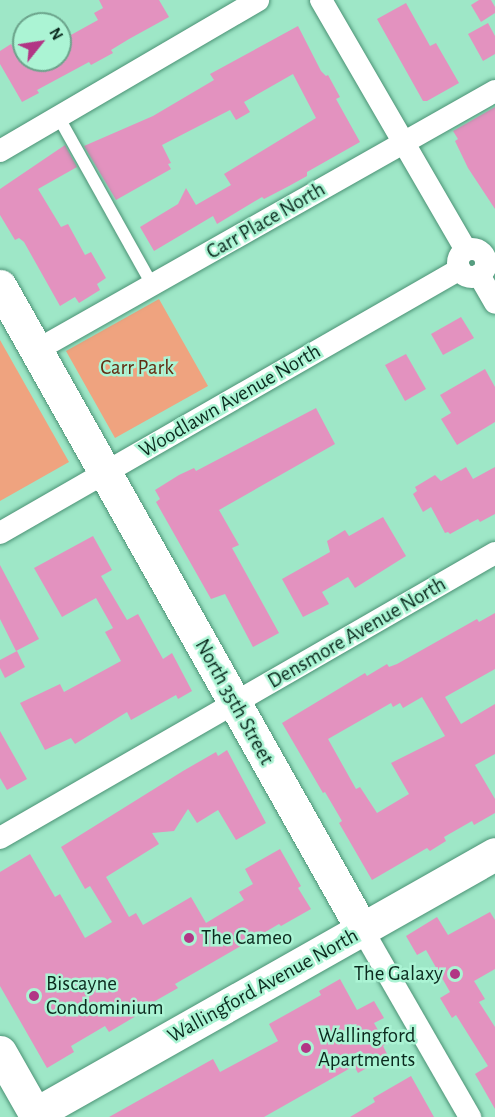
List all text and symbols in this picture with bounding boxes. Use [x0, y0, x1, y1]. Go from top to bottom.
north arrow [12, 12, 72, 72]
text: N [46, 25, 66, 43]
street label: Carr Place North [202, 177, 330, 265]
street label: Woodlawn Avenue North [135, 339, 325, 463]
park label: Carr Park [100, 355, 174, 381]
street label: Densmore Avenue North [263, 572, 451, 694]
street label: North 35th Street [189, 635, 279, 769]
street label: Wallingford Avenue North [163, 923, 363, 1049]
place label: The Cameo [201, 925, 292, 951]
marker: The Cameo [182, 931, 196, 945]
place label: The Galaxy [354, 961, 443, 987]
marker: The Galaxy [448, 967, 462, 981]
place label: Biscayne Condominium [46, 971, 164, 1021]
marker: Biscayne Condominium [27, 989, 41, 1003]
place label: Wallingford Apartments [318, 1023, 416, 1073]
marker: Wallingford Apartments [299, 1041, 313, 1055]

